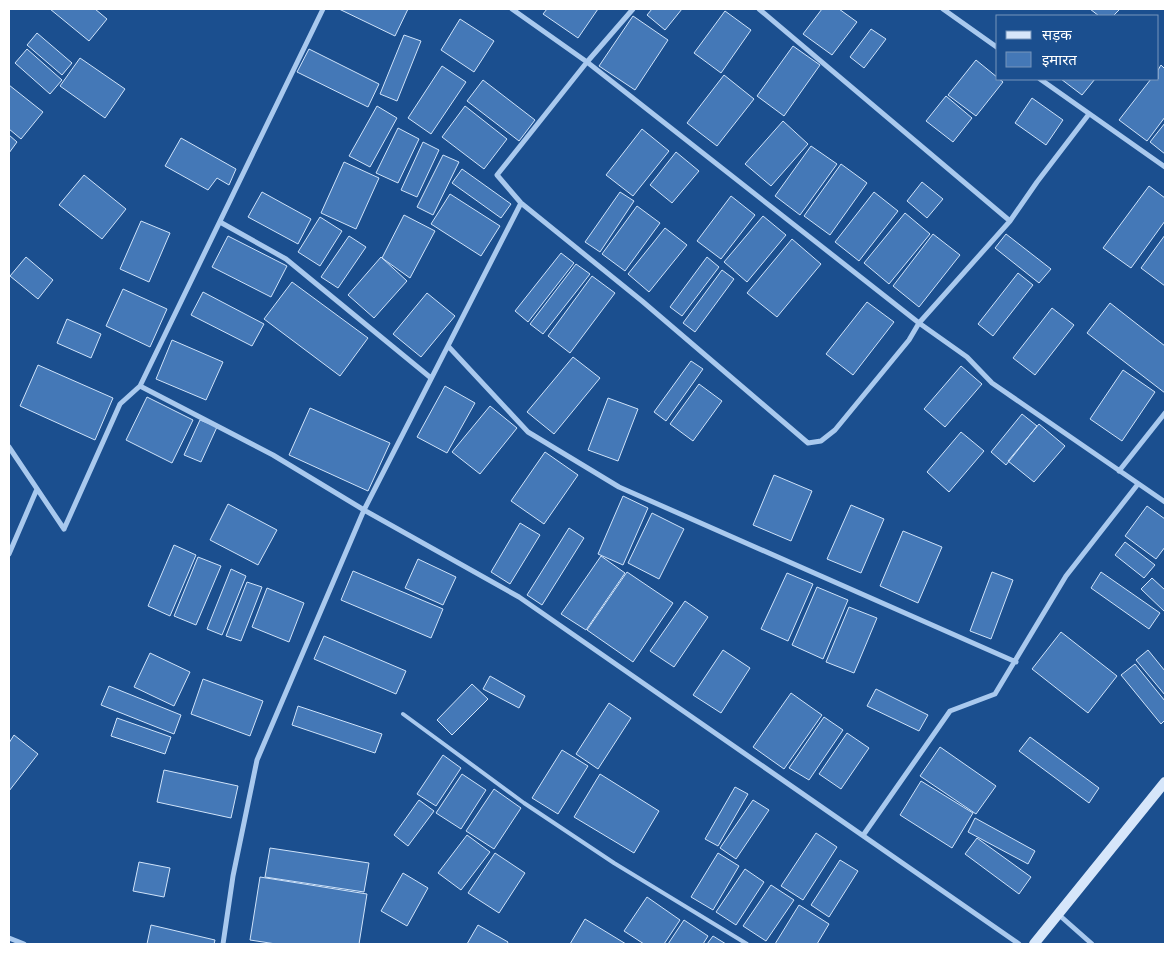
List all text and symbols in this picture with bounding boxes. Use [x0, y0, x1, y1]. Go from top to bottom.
legend [996, 15, 1159, 80]
text: सड़क [1042, 24, 1072, 44]
text: इमारत [1042, 49, 1077, 69]

